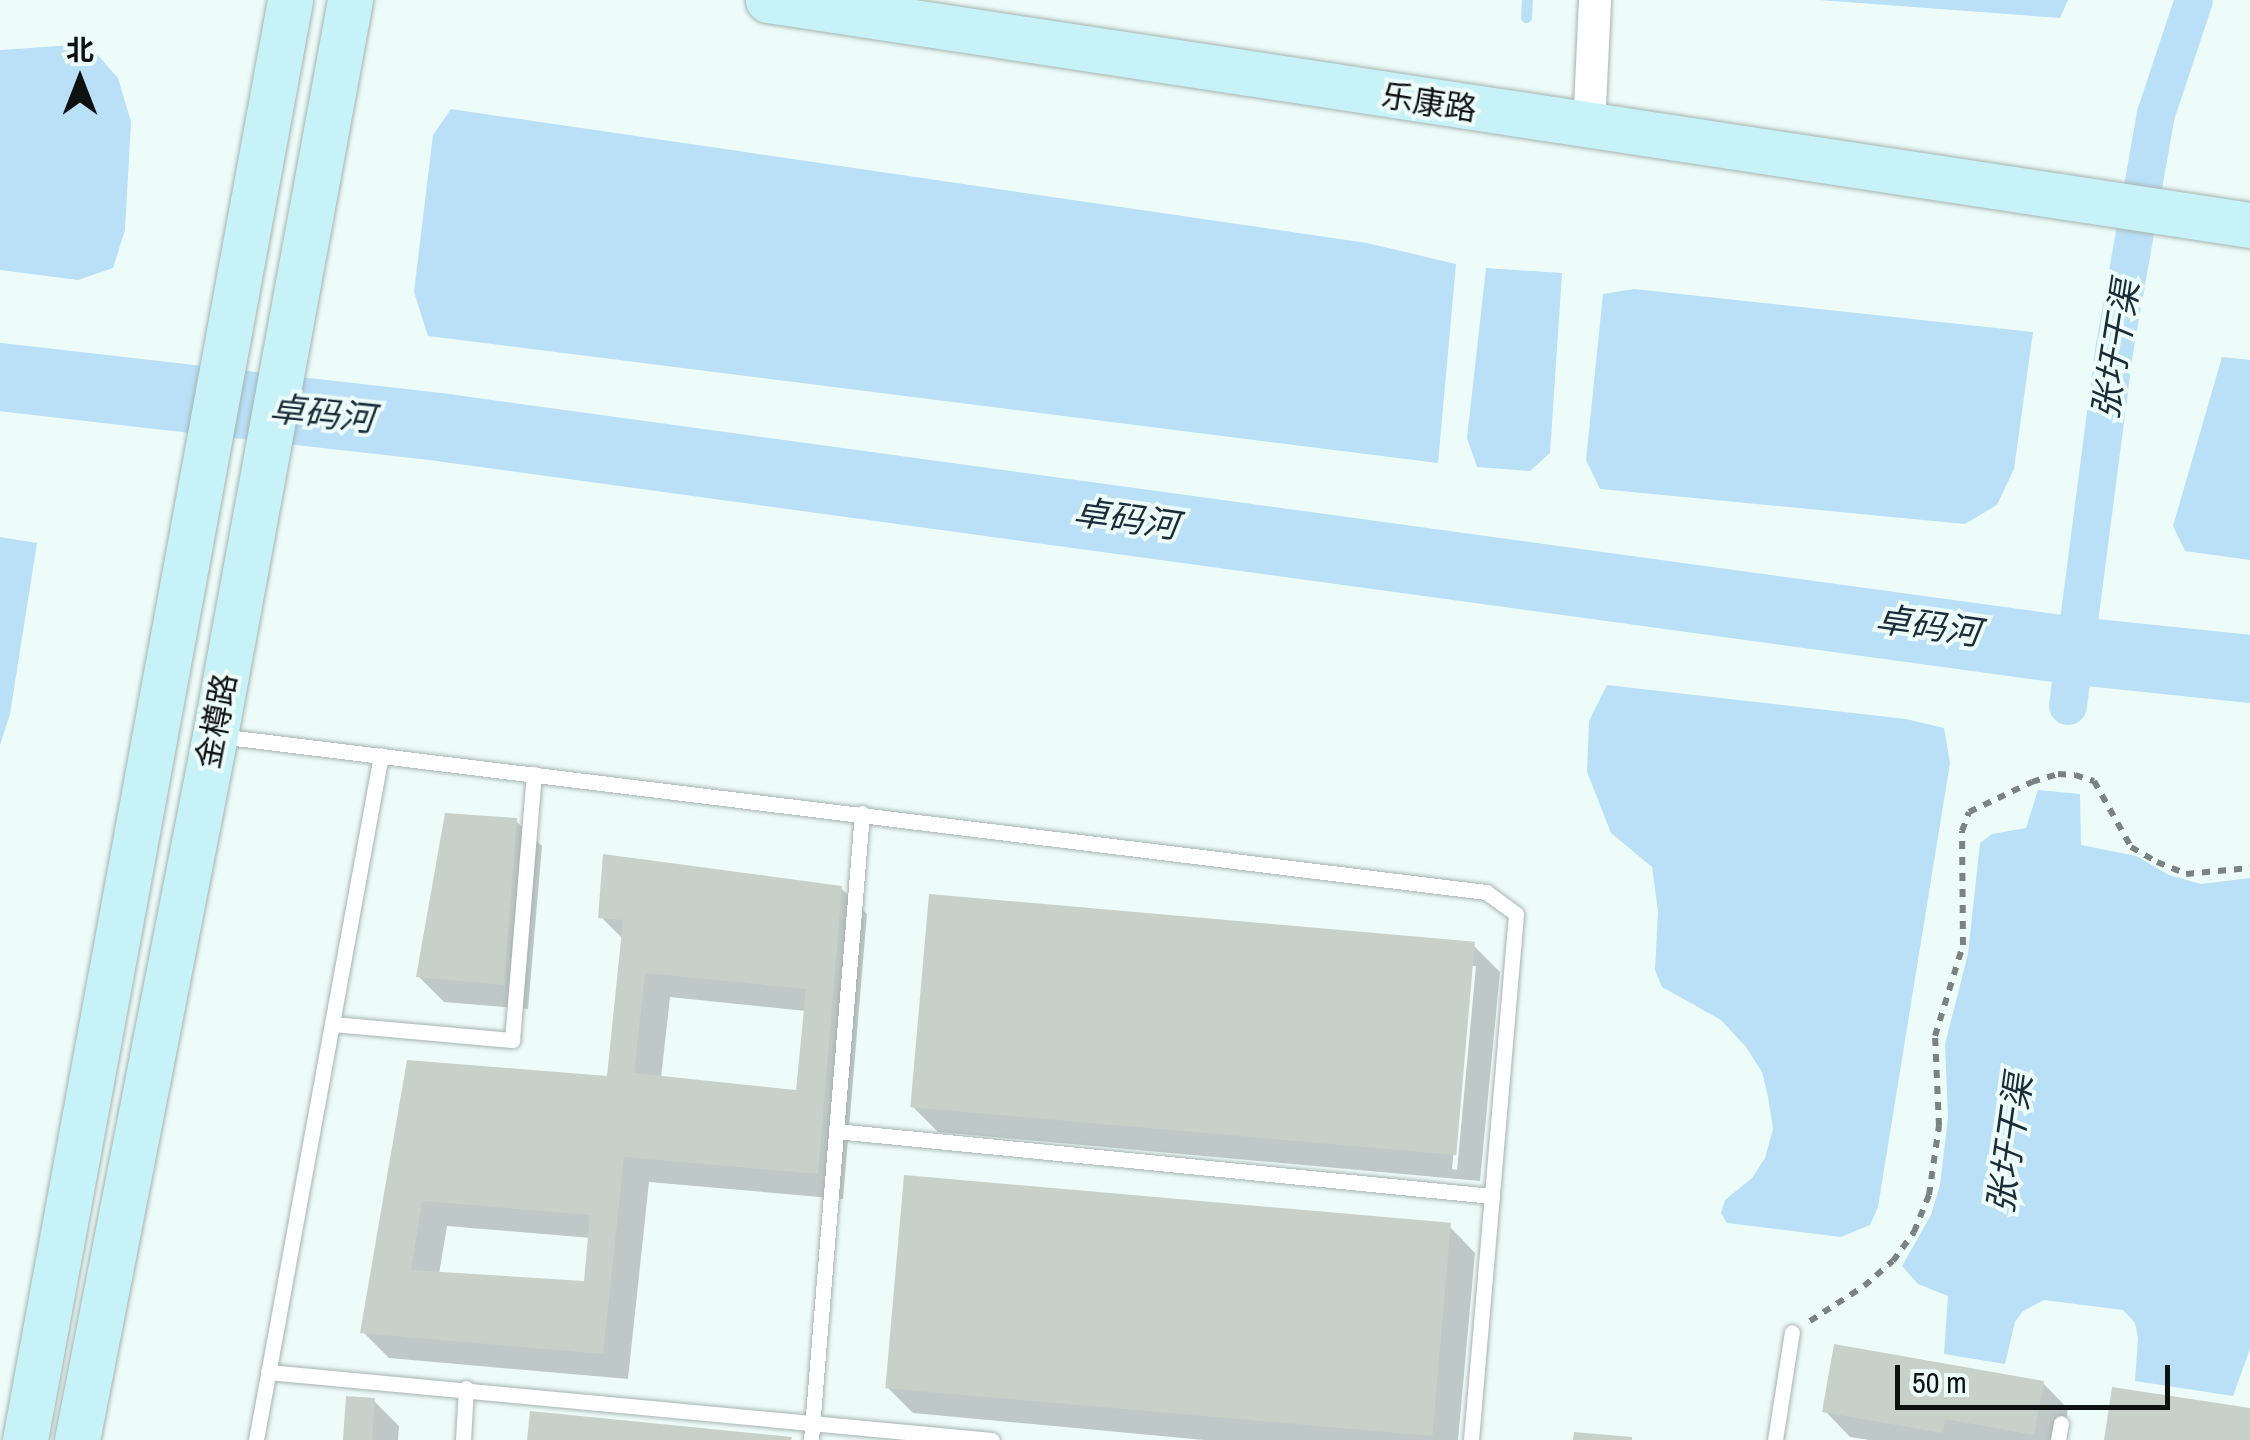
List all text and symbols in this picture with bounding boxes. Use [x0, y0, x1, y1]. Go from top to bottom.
north arrow [30, 30, 130, 130]
text: 北 [66, 31, 94, 69]
street label: 乐康路 [1379, 77, 1479, 129]
water label: 张圩干渠 [2084, 278, 2148, 422]
water label: 卓码河 [268, 388, 376, 440]
water label: 卓码河 [1071, 491, 1181, 547]
water label: 卓码河 [1873, 598, 1983, 654]
street label: 金樽路 [189, 670, 245, 772]
water label: 张圩干渠 [1979, 1072, 2041, 1216]
scale bar [1900, 1345, 2175, 1407]
text: 50 m [1912, 1362, 1967, 1402]

